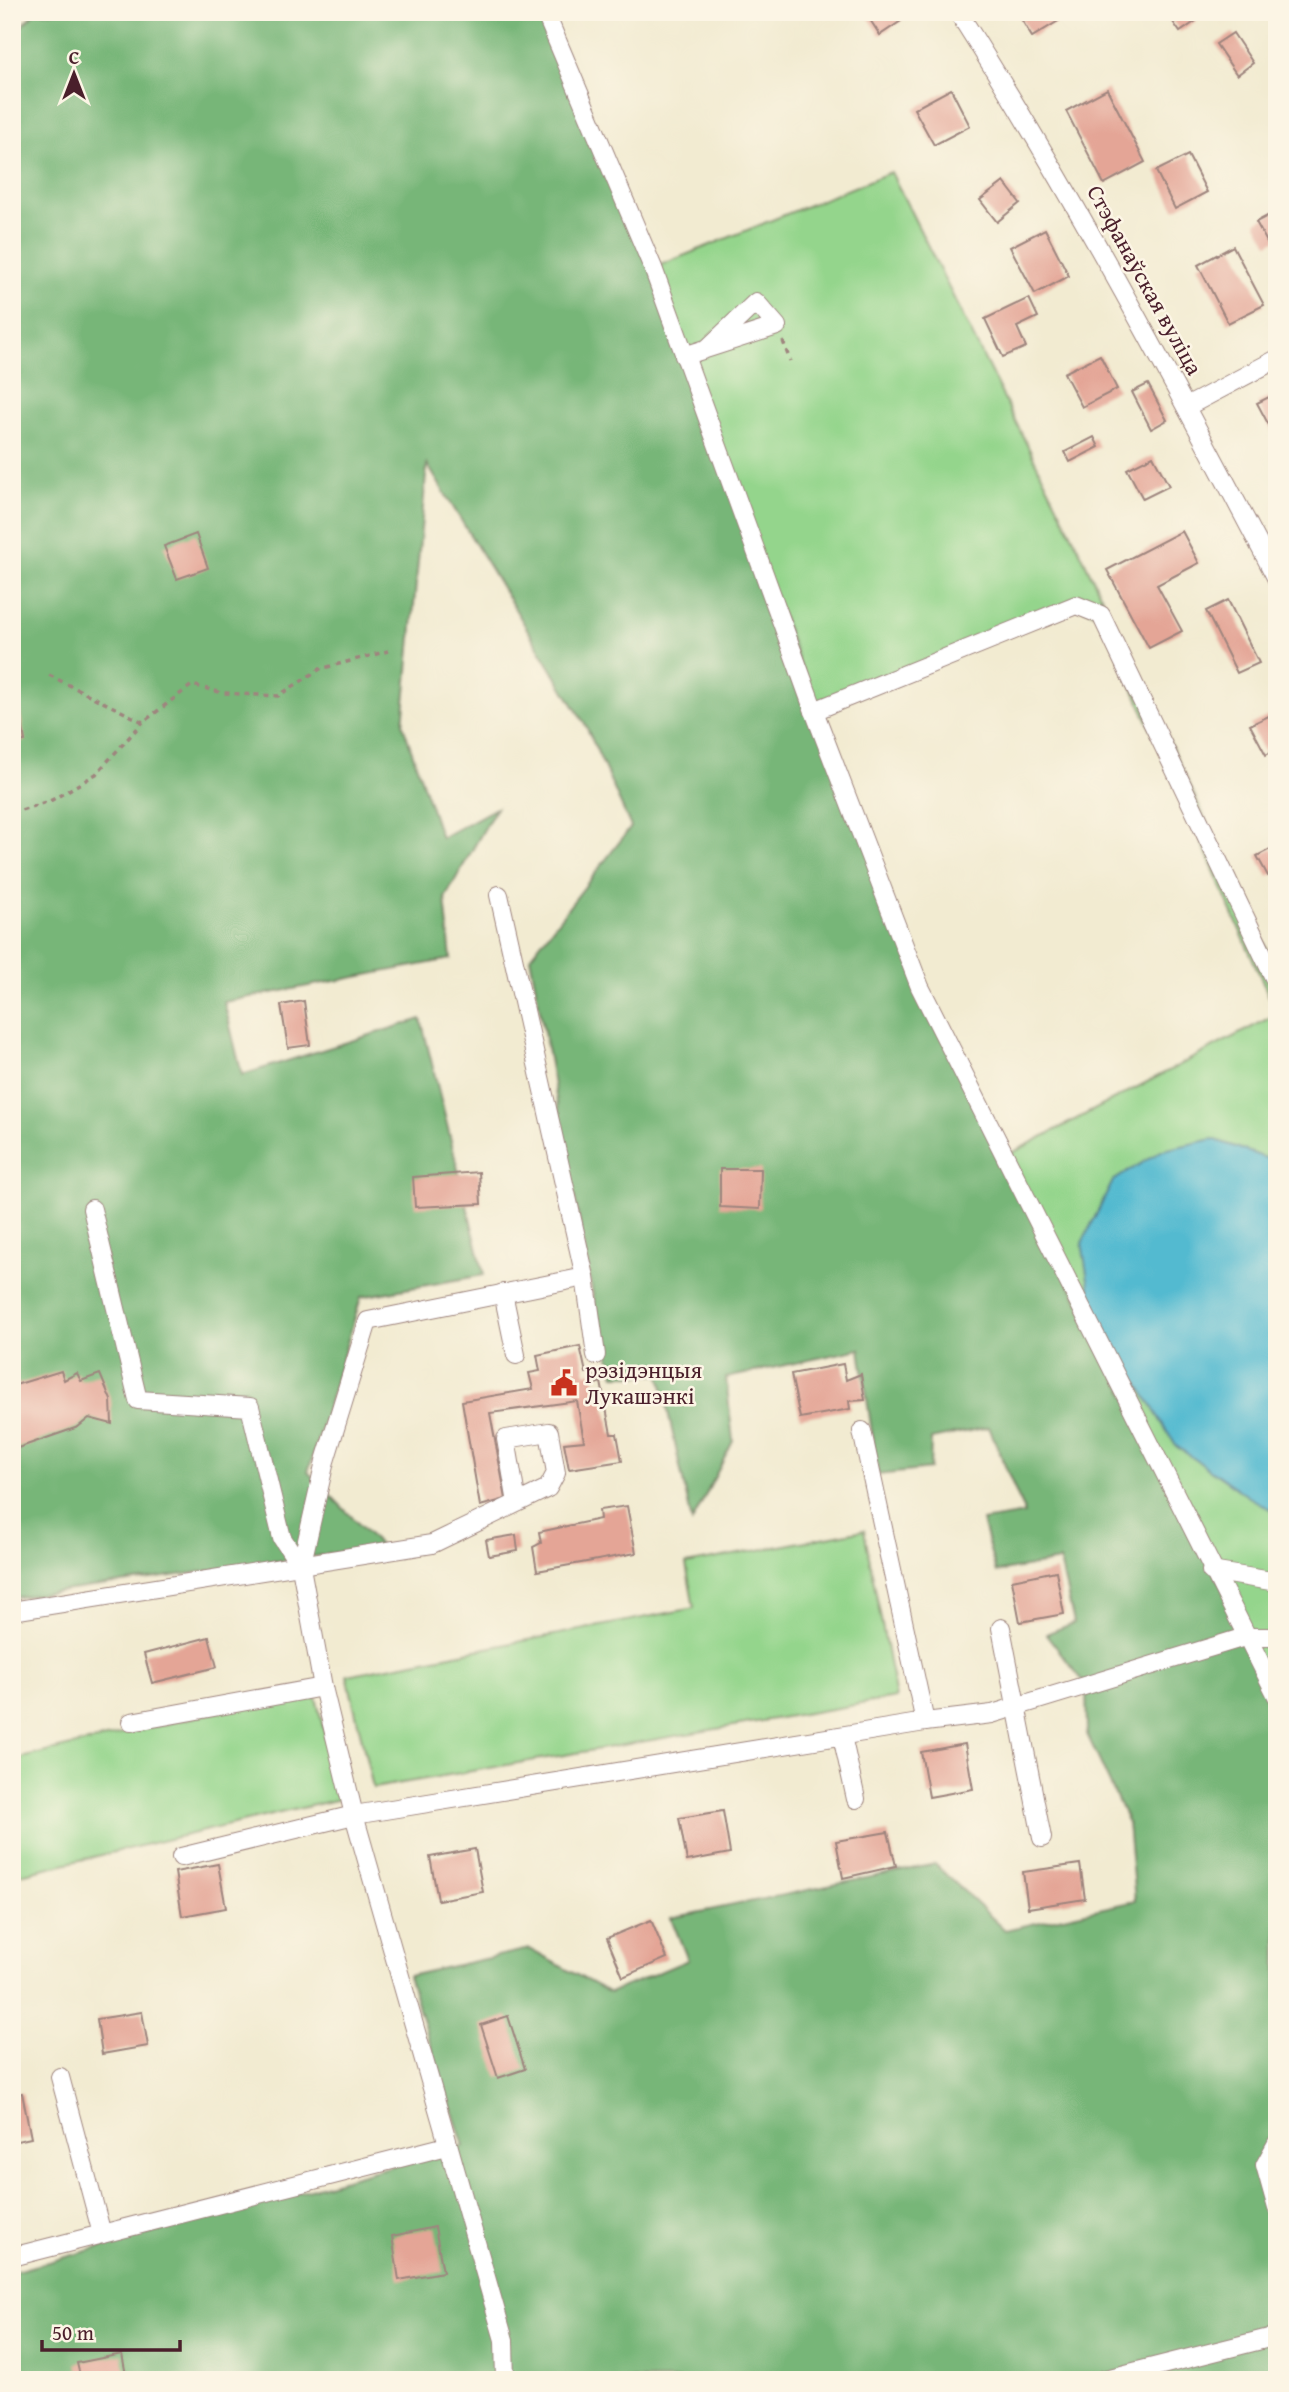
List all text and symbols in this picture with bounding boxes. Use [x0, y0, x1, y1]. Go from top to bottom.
north arrow [38, 38, 108, 108]
text: С [69, 43, 80, 71]
street label: Стэфанаўская вуліца [1079, 179, 1211, 381]
place label: рэзідэнцыя Лукашэнкі [585, 1353, 702, 1412]
public building icon: рэзідэнцыя Лукашэнкі [549, 1368, 579, 1398]
scale bar [42, 2308, 180, 2352]
text: 50 m [52, 2317, 94, 2348]

